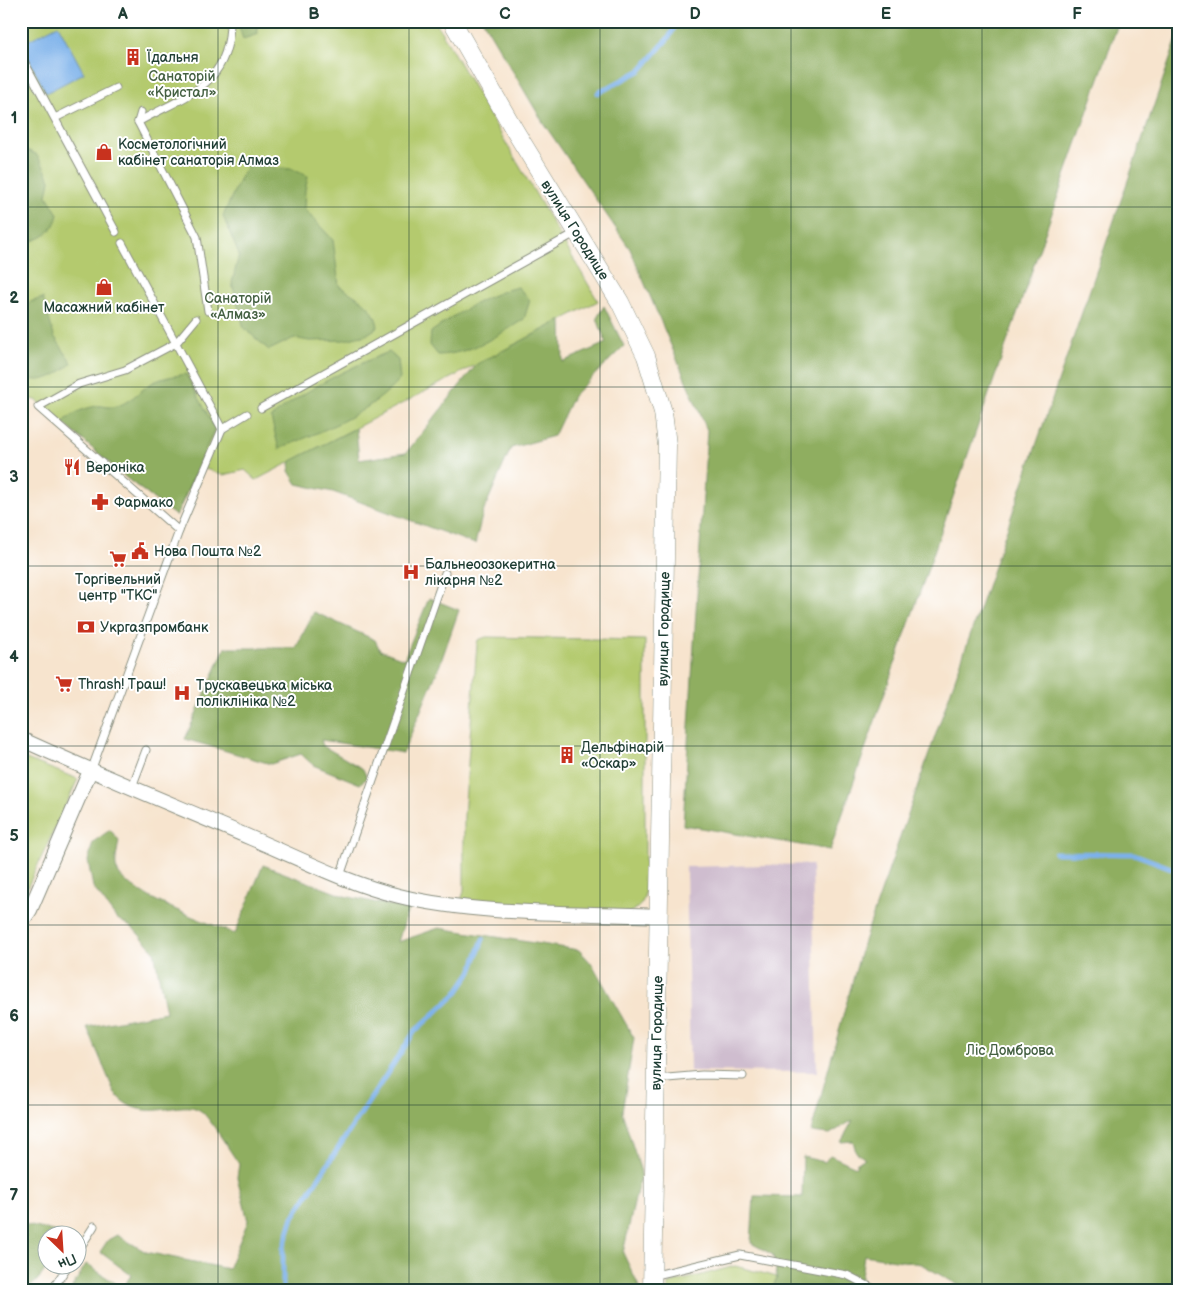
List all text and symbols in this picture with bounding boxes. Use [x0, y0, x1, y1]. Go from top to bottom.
text: A [117, 5, 128, 24]
text: B [308, 5, 320, 24]
text: C [499, 5, 511, 24]
text: D [689, 5, 701, 24]
text: E [881, 5, 891, 24]
text: F [1072, 5, 1082, 24]
building icon: Їдальня [123, 47, 143, 67]
place label: Їдальня [146, 49, 199, 66]
park label: Санаторій «Кристал» [147, 68, 217, 101]
text: 1 [11, 109, 17, 128]
place label: Косметологічний кабінет санаторія Алмаз [118, 136, 279, 169]
shop icon: Косметологічний кабінет санаторія Алмаз [94, 142, 114, 162]
street label: вулиця Городище [537, 177, 613, 283]
shop icon: Масажний кабінет [94, 277, 114, 297]
text: 2 [9, 289, 19, 308]
park label: Санаторій «Алмаз» [205, 290, 271, 323]
place label: Масажний кабінет [43, 299, 165, 316]
restaurant icon: Вероніка [62, 457, 82, 477]
place label: Вероніка [86, 459, 145, 476]
text: 3 [9, 468, 19, 487]
pharmacy icon: Фармако [90, 492, 110, 512]
place label: Фармако [114, 494, 173, 511]
public building icon: Нова Пошта №2 [130, 541, 150, 561]
place label: Нова Пошта №2 [154, 543, 262, 560]
supermarket icon: Торгівельний центр "ТКС" [108, 549, 128, 569]
place label: Бальнеоозокеритна лікарня №2 [425, 556, 556, 589]
hospital icon: Бальнеоозокеритна лікарня №2 [401, 562, 421, 582]
place label: Торгівельний центр "ТКС" [75, 571, 161, 604]
street label: вулиця Городище [654, 571, 674, 687]
bank icon: Укргазпромбанк [76, 617, 96, 637]
place label: Укргазпромбанк [100, 619, 209, 636]
text: 4 [9, 648, 19, 667]
supermarket icon: Thrash! Траш! [54, 674, 74, 694]
place label: Thrash! Траш! [78, 676, 166, 693]
place label: Трускавецька міська поліклініка №2 [196, 677, 333, 710]
hospital icon: Трускавецька міська поліклініка №2 [172, 683, 192, 703]
place label: Дельфінарій «Оскар» [581, 739, 664, 772]
building icon: Дельфінарій «Оскар» [557, 745, 577, 765]
text: 5 [9, 827, 19, 846]
street label: вулиця Городище [647, 975, 667, 1091]
text: 6 [9, 1007, 19, 1026]
park label: Ліс Домброва [965, 1042, 1055, 1059]
text: 7 [10, 1186, 19, 1205]
north arrow [38, 1224, 88, 1274]
text: Пн [55, 1250, 79, 1273]

